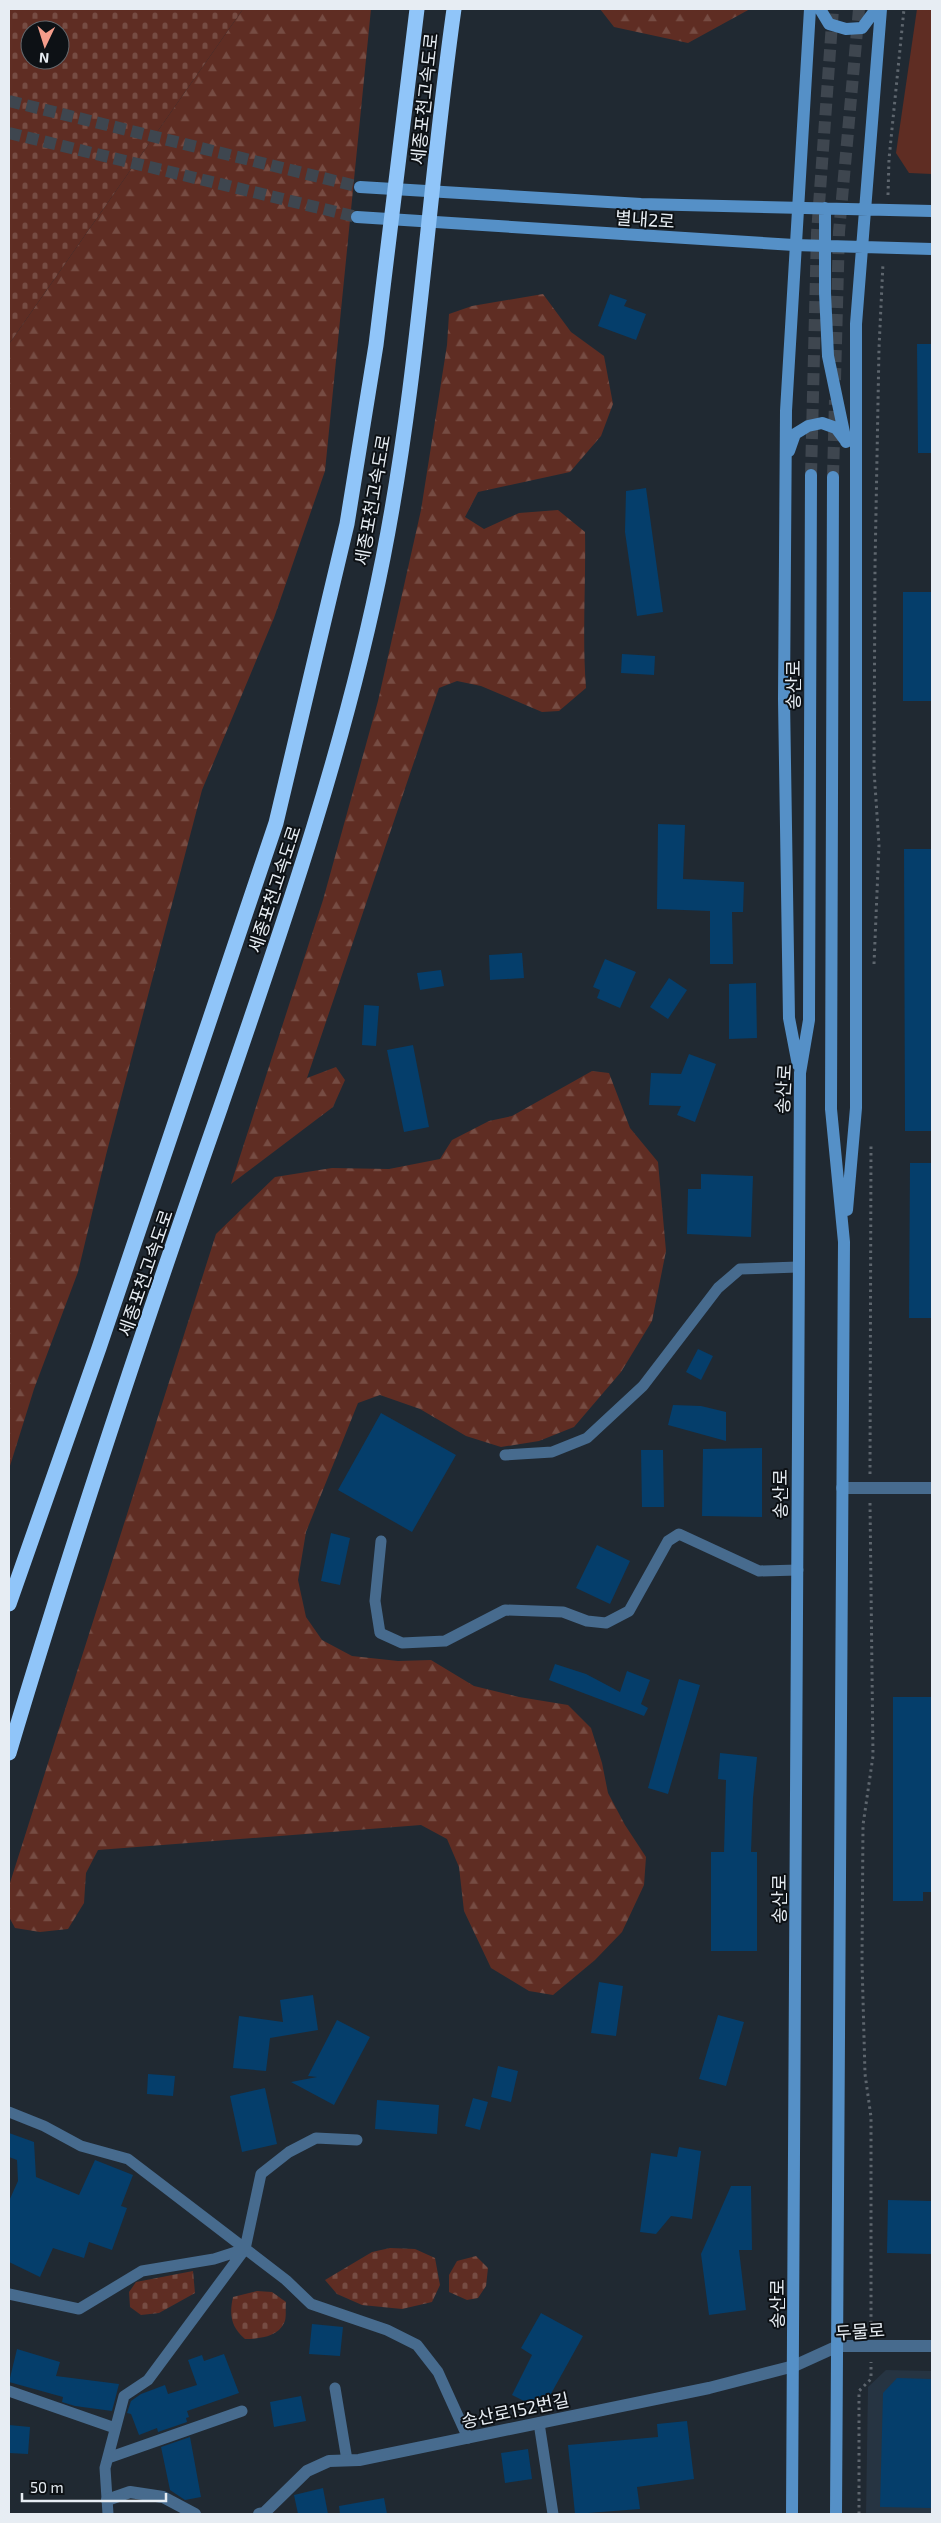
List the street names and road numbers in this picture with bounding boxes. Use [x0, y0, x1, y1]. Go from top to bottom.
street label: 세종포천고속도로 [406, 32, 442, 166]
street label: 별내2로 [614, 206, 676, 232]
street label: 세종포천고속도로 [350, 433, 394, 567]
street label: 송산로 [782, 660, 804, 710]
street label: 세종포천고속도로 [243, 823, 305, 955]
street label: 송산로 [771, 1064, 795, 1114]
street label: 세종포천고속도로 [113, 1207, 177, 1339]
street label: 송산로 [769, 1469, 791, 1519]
street label: 송산로 [768, 1874, 790, 1924]
street label: 송산로 [766, 2279, 788, 2329]
street label: 두물로 [834, 2318, 886, 2344]
street label: 송산로152번길 [459, 2388, 571, 2432]

